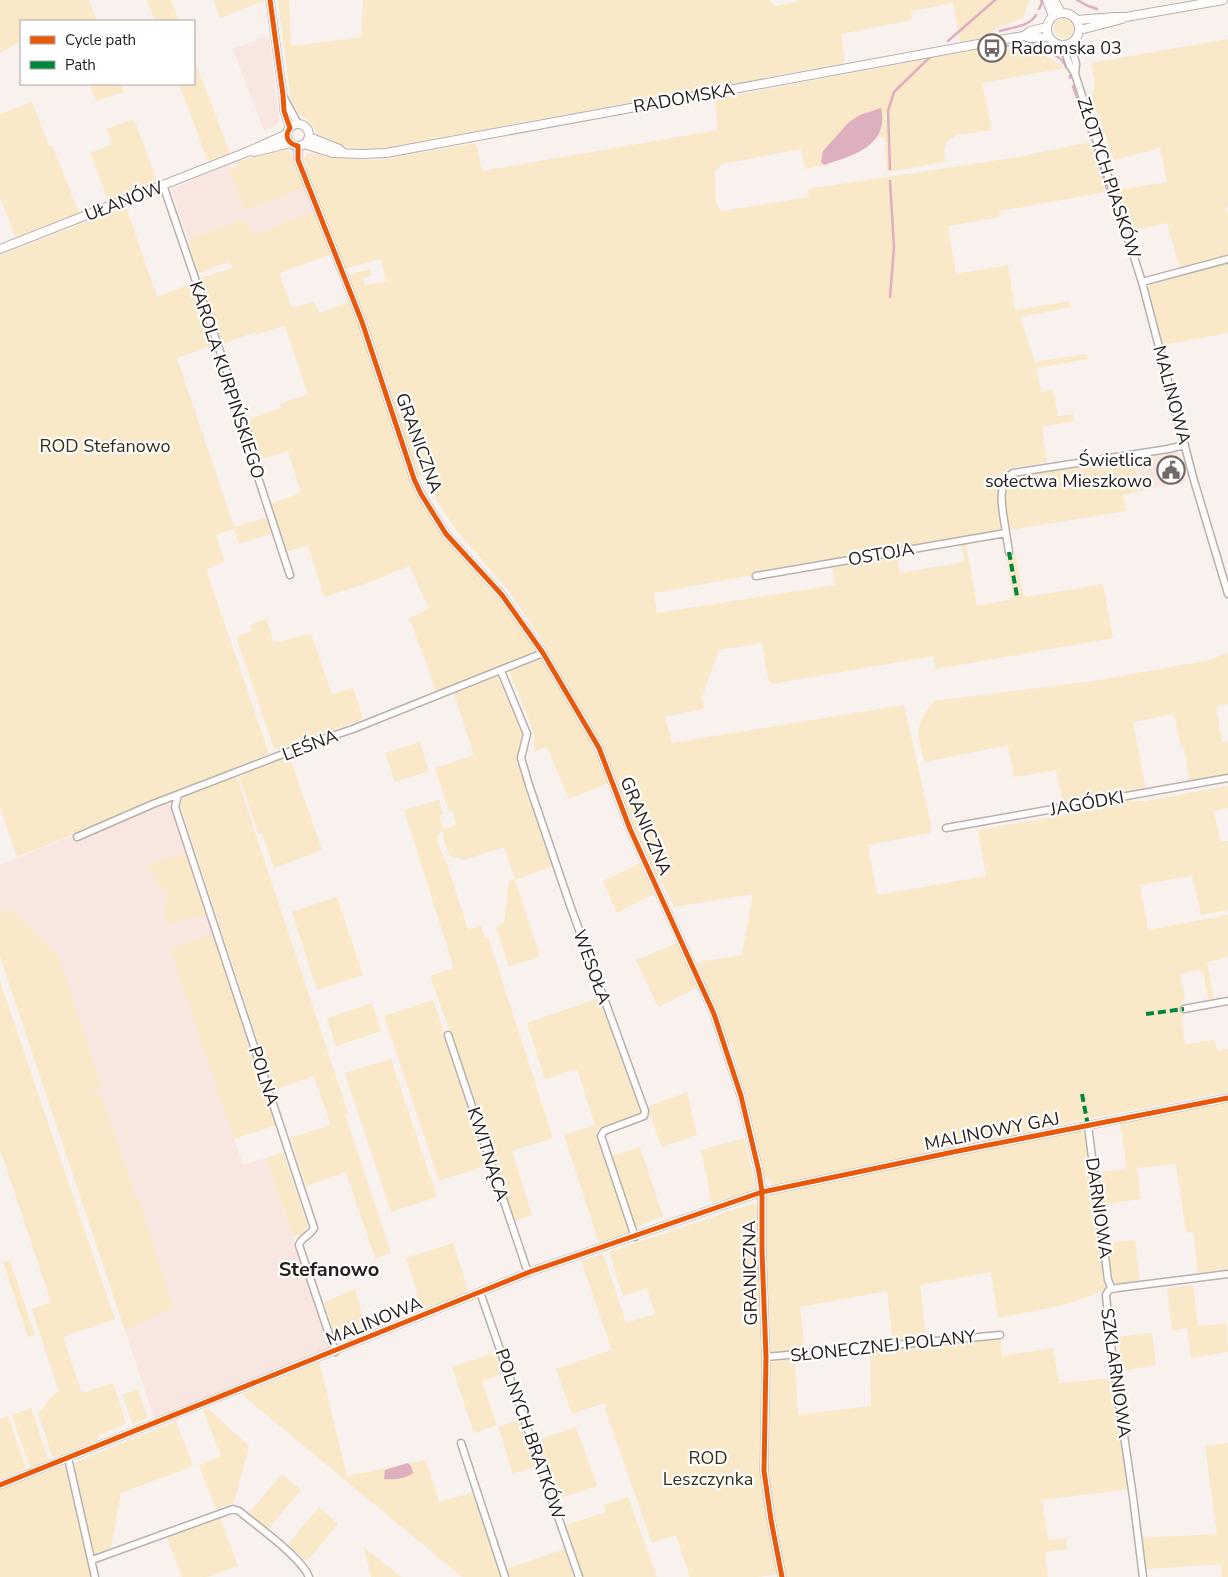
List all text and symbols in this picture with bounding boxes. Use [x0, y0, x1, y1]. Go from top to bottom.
legend [20, 20, 195, 85]
text: Cycle path [65, 30, 136, 50]
bus stop icon: Radomska 03 [977, 33, 1007, 63]
place label: Radomska 03 [1011, 36, 1122, 60]
text: Path [65, 55, 96, 75]
street label: RADOMSKA [631, 77, 737, 119]
street label: ZŁOTYCH PIASKÓW [1072, 94, 1146, 262]
street label: UŁANÓW [81, 175, 167, 227]
street label: KAROLA KURPIŃSKIEGO [184, 278, 270, 482]
street label: MALINOWA [1147, 343, 1197, 447]
street label: GRANICZNA [390, 390, 448, 496]
park label: ROD Stefanowo [39, 434, 171, 458]
place label: Świetlica sołectwa Mieszkowo [985, 448, 1152, 493]
public building icon: Świetlica sołectwa Mieszkowo [1156, 455, 1186, 485]
street label: OSTOJA [846, 536, 916, 572]
street label: LEŚNA [279, 723, 341, 767]
street label: GRANICZNA [614, 773, 678, 879]
street label: JAGÓDKI [1047, 785, 1126, 821]
street label: WESOŁA [567, 926, 617, 1008]
street label: POLNA [243, 1043, 285, 1109]
street label: KWITNĄCA [462, 1104, 514, 1204]
street label: MALINOWY GAJ [922, 1106, 1062, 1156]
street label: DARNIOWA [1080, 1156, 1118, 1260]
street label: GRANICZNA [737, 1220, 763, 1326]
district label: Stefanowo [279, 1256, 379, 1283]
street label: MALINOWA [322, 1291, 426, 1351]
street label: SZKLARNIOWA [1095, 1307, 1137, 1439]
street label: SŁONECZNEJ POLANY [789, 1324, 977, 1368]
street label: POLNYCH BRATKÓW [489, 1345, 571, 1523]
park label: ROD Leszczynka [663, 1446, 753, 1491]

